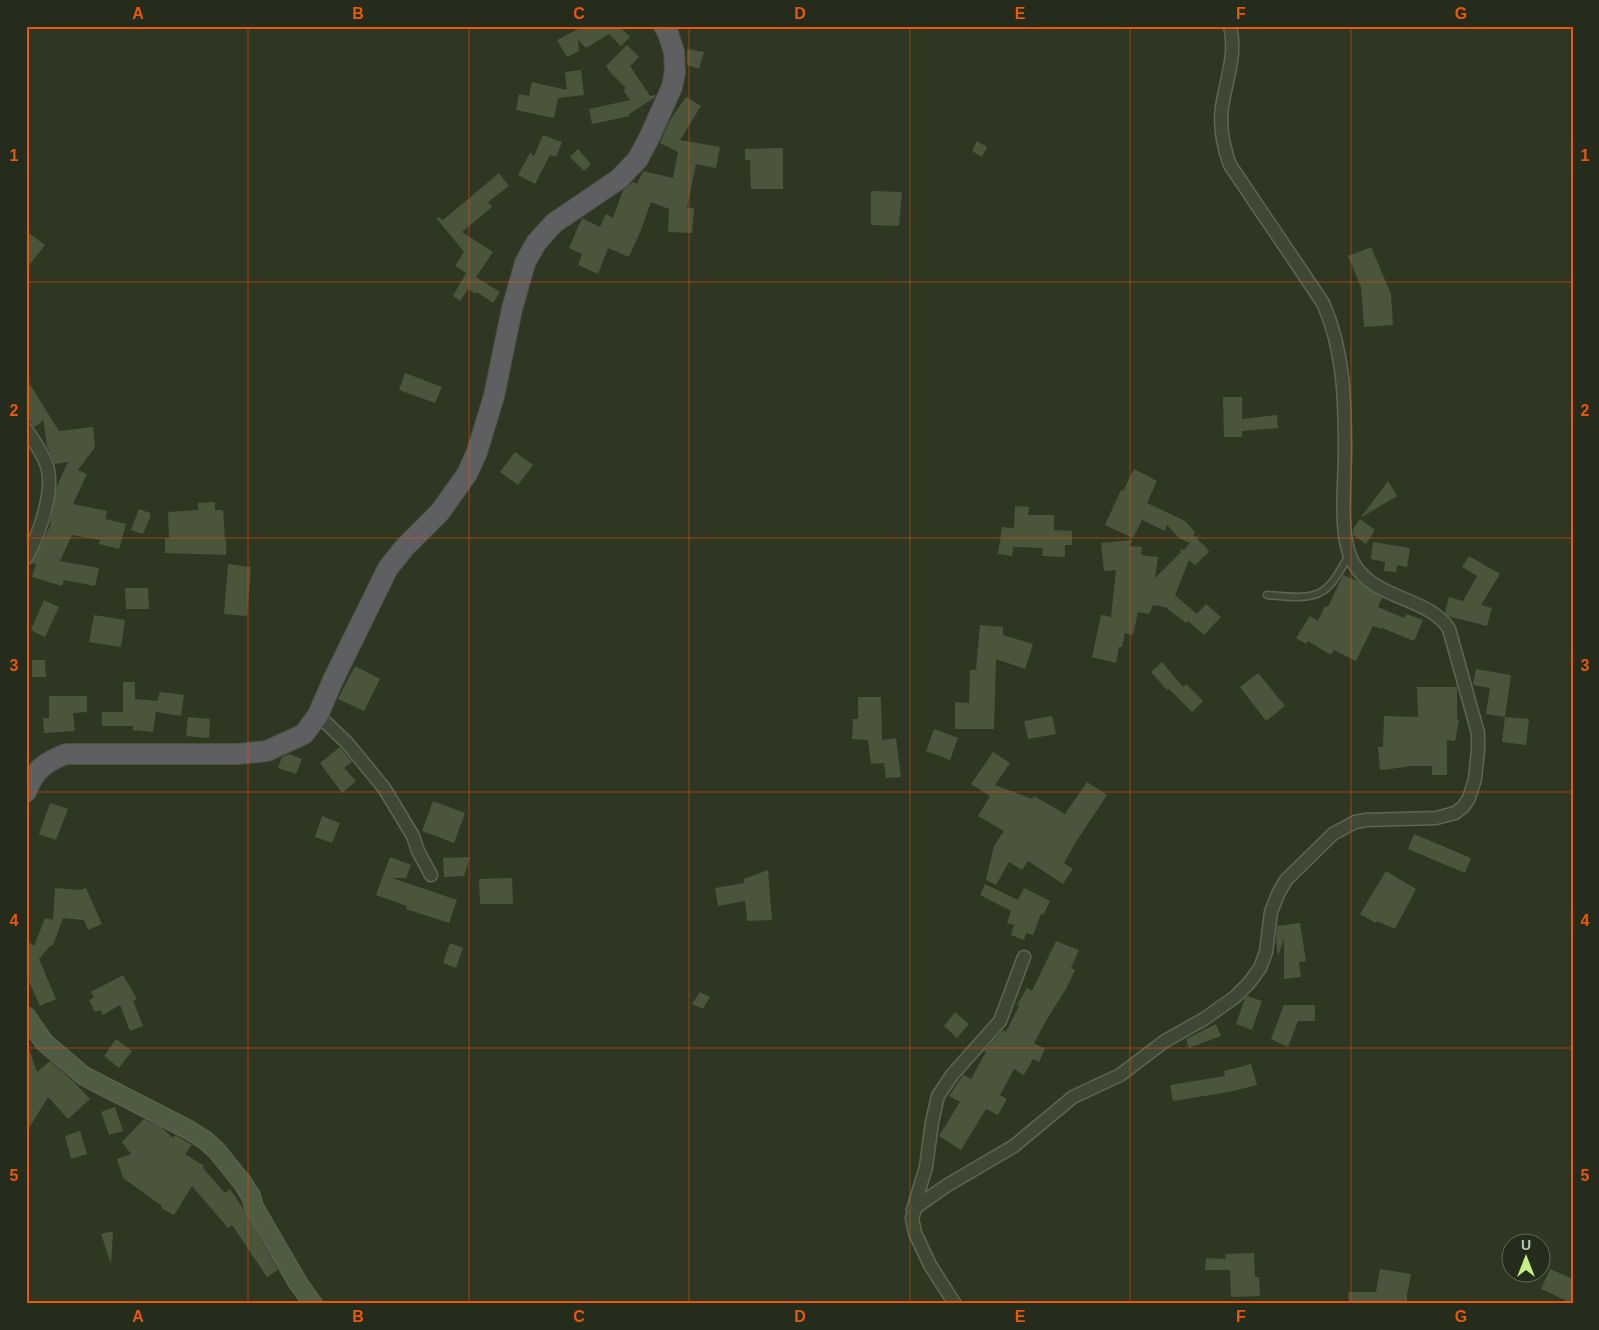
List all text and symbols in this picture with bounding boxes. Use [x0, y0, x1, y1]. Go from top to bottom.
text: A [132, 5, 144, 22]
text: B [352, 5, 364, 22]
text: C [573, 5, 585, 22]
text: D [794, 5, 806, 22]
text: E [1015, 5, 1026, 22]
text: F [1236, 5, 1246, 22]
text: G [1455, 5, 1467, 22]
text: 1 [10, 147, 19, 164]
text: 1 [1581, 147, 1590, 164]
text: 2 [10, 402, 19, 419]
text: 2 [1581, 402, 1590, 419]
text: 3 [10, 657, 19, 674]
text: 3 [1581, 657, 1590, 674]
text: 4 [10, 912, 19, 929]
text: 4 [1581, 912, 1590, 929]
text: 5 [10, 1167, 19, 1184]
text: 5 [1581, 1167, 1590, 1184]
north arrow [1502, 1232, 1552, 1282]
text: U [1521, 1237, 1531, 1253]
text: A [132, 1308, 144, 1325]
text: B [352, 1308, 364, 1325]
text: C [573, 1308, 585, 1325]
text: D [794, 1308, 806, 1325]
text: E [1015, 1308, 1026, 1325]
text: F [1236, 1308, 1246, 1325]
text: G [1455, 1308, 1467, 1325]

